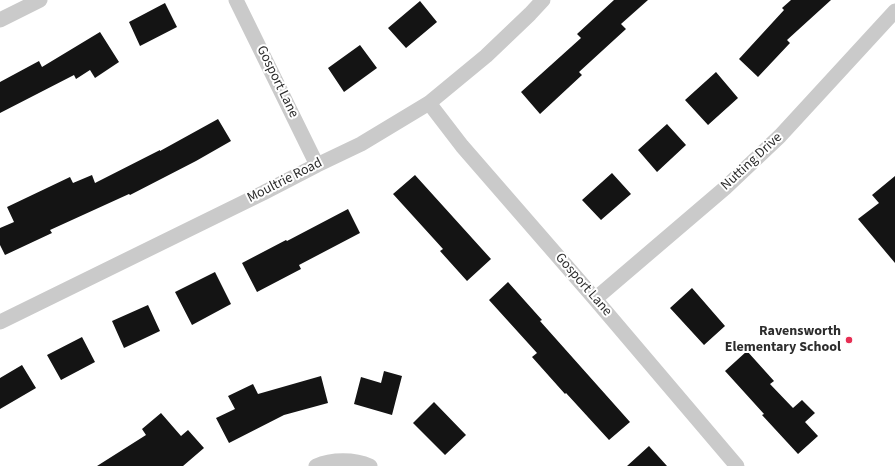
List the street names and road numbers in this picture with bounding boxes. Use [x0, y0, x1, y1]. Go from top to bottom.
street label: Gosport Lane [252, 43, 302, 121]
street label: Nutting Drive [718, 130, 786, 194]
street label: Moultrie Road [245, 155, 325, 207]
street label: Gosport Lane [551, 250, 615, 320]

